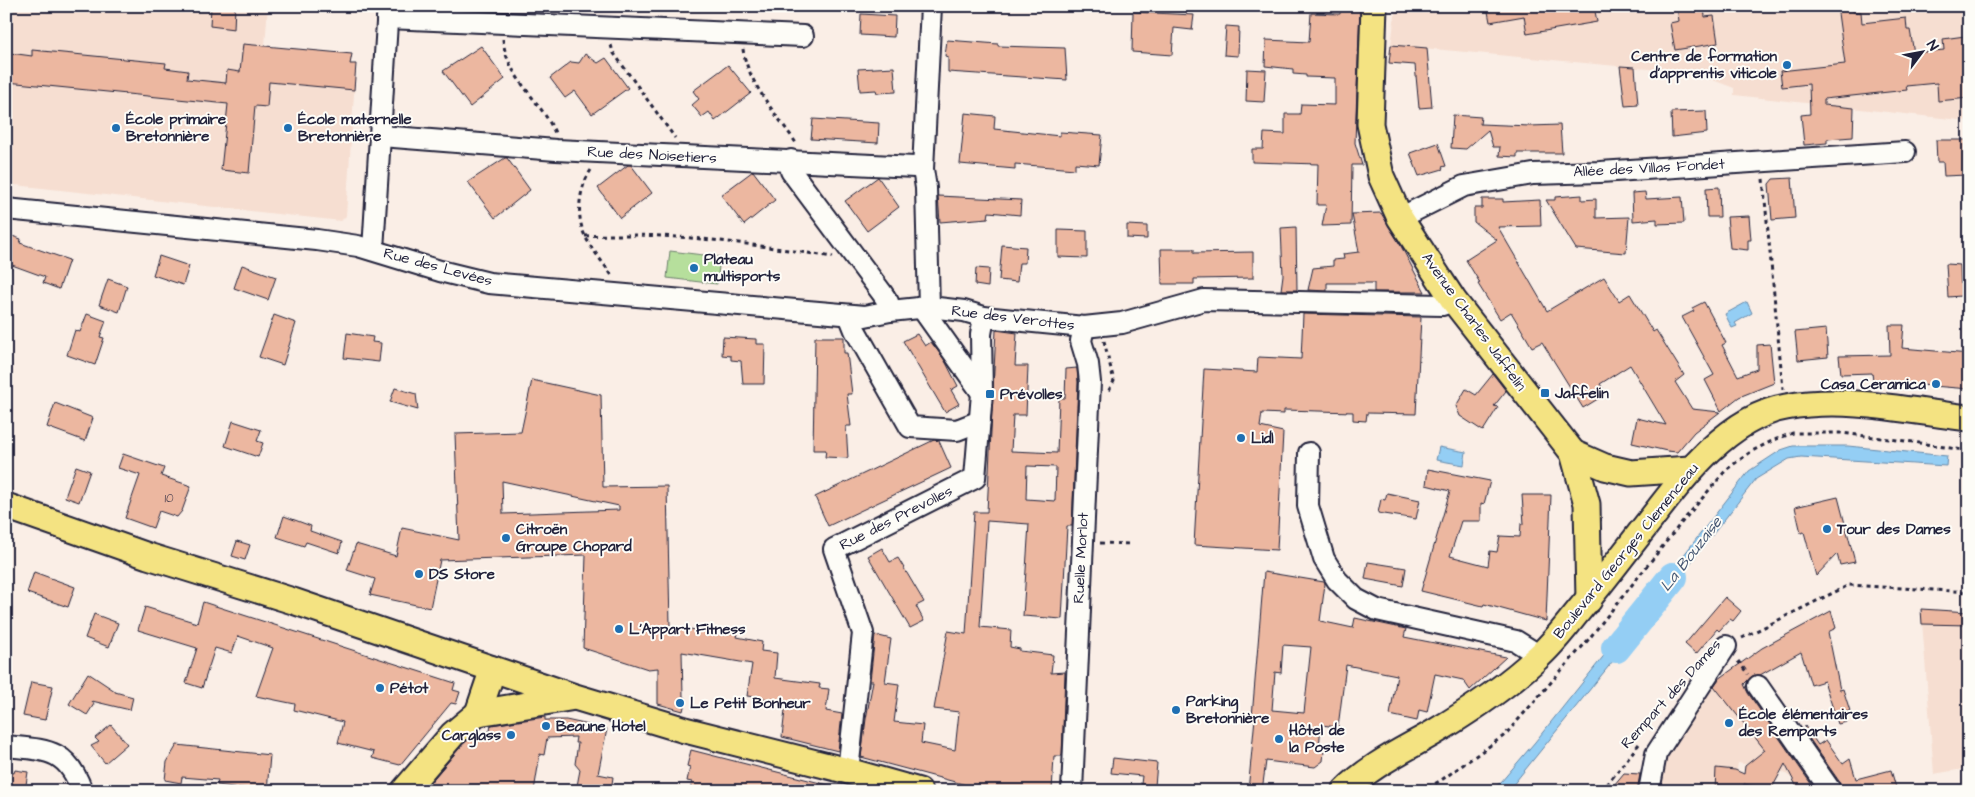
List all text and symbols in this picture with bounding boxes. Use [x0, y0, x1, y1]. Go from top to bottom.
north arrow [1898, 28, 1948, 78]
text: N [1921, 37, 1943, 55]
place label: Centre de formation d'apprentis viticole [1631, 46, 1777, 84]
marker: Centre de formation d'apprentis viticole [1781, 59, 1793, 71]
place label: École primaire Bretonnière [126, 109, 226, 147]
place label: École maternelle Bretonnière [298, 109, 412, 147]
marker: École primaire Bretonnière [110, 122, 122, 134]
marker: École maternelle Bretonnière [282, 122, 294, 134]
street label: Rue des Noisetiers [587, 141, 718, 169]
street label: Allée des Villas Fondet [1573, 154, 1725, 182]
street label: Rue des Levées [381, 242, 495, 292]
place label: Plateau multisports [704, 249, 781, 287]
street label: Avenue Charles Jaffelin [1417, 249, 1532, 396]
marker: Plateau multisports [688, 262, 700, 274]
street label: Rue des Verottes [950, 300, 1076, 336]
place label: Casa Ceramica [1821, 374, 1926, 395]
marker: Casa Ceramica [1930, 378, 1942, 390]
place label: Jaffelin [1554, 383, 1609, 404]
place label: Prévolles [1000, 384, 1063, 405]
marker: Jaffelin [1539, 387, 1551, 399]
marker: Prévolles [984, 388, 996, 400]
place label: Lidl [1251, 428, 1274, 449]
marker: Lidl [1235, 432, 1247, 444]
street label: Boulevard Georges Clemenceau [1548, 458, 1705, 644]
street label: Rue des Prevolles [836, 480, 957, 556]
house number: 10 [164, 490, 174, 507]
water label: La Bouzaise [1655, 511, 1728, 596]
street label: Ruelle Morlot [1068, 512, 1094, 604]
place label: Citroën Groupe Chopard [516, 519, 632, 557]
place label: Tour des Dames [1836, 519, 1951, 540]
marker: Tour des Dames [1821, 523, 1833, 535]
marker: Citroën Groupe Chopard [500, 532, 512, 544]
place label: DS Store [429, 564, 495, 585]
marker: DS Store [413, 568, 425, 580]
place label: L'Appart Fitness [629, 619, 746, 640]
marker: L'Appart Fitness [613, 623, 625, 635]
street label: Rempart des Dames [1616, 634, 1726, 753]
place label: Pétot [390, 678, 429, 699]
marker: Pétot [374, 682, 386, 694]
place label: Parking Bretonnière [1186, 691, 1269, 729]
place label: Le Petit Bonheur [690, 693, 811, 714]
marker: Le Petit Bonheur [674, 697, 686, 709]
marker: Parking Bretonnière [1170, 704, 1182, 716]
place label: École élémentaires des Remparts [1738, 704, 1869, 742]
place label: Beaune Hotel [556, 716, 646, 737]
marker: École élémentaires des Remparts [1723, 717, 1735, 729]
marker: Beaune Hotel [540, 720, 552, 732]
place label: Hôtel de la Poste [1289, 720, 1345, 758]
place label: Carglass [442, 725, 501, 748]
marker: Carglass [505, 729, 517, 741]
marker: Hôtel de la Poste [1273, 733, 1285, 745]

